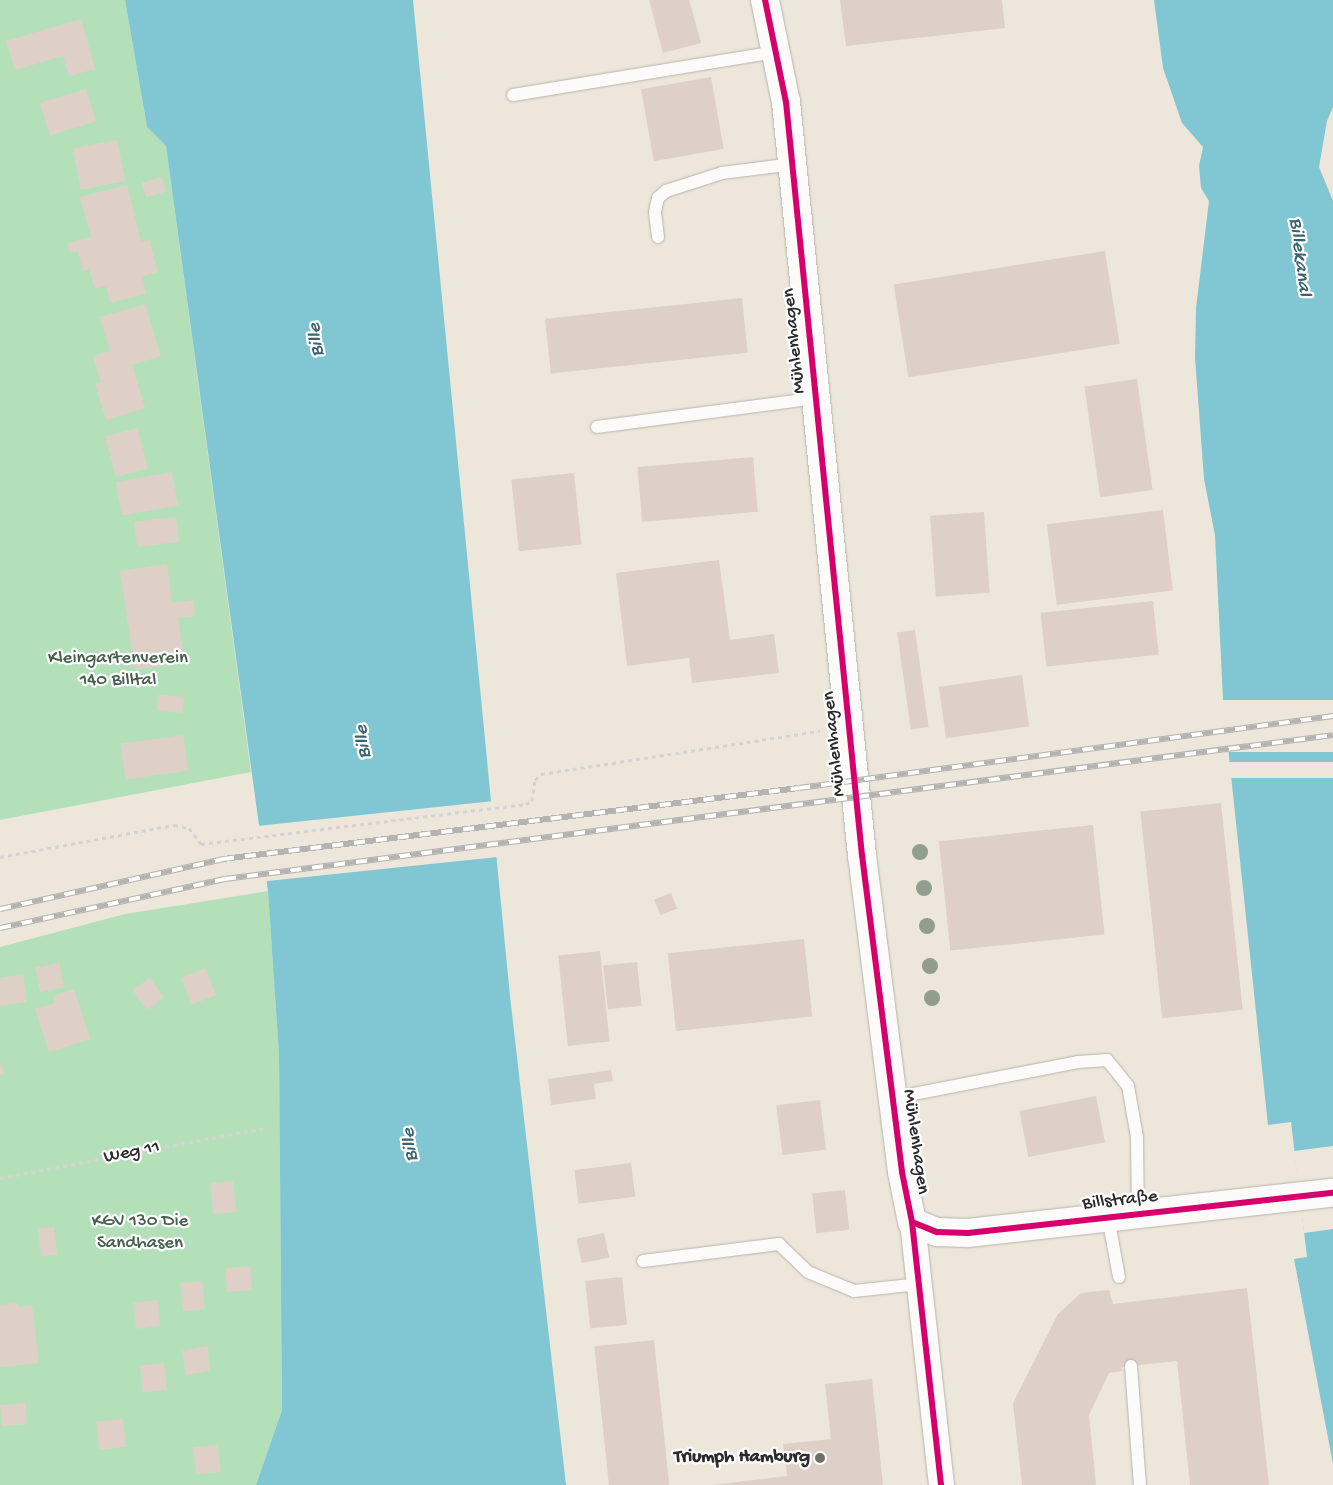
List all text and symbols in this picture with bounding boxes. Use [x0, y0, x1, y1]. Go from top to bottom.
water label: Billekanal [1282, 216, 1316, 298]
street label: Mühlenhagen [778, 287, 812, 395]
water label: Bille [303, 322, 331, 358]
park label: Kleingartenverein 140 Billtal [48, 648, 188, 692]
street label: Mühlenhagen [818, 690, 852, 798]
water label: Bille [350, 724, 378, 760]
street label: Mühlenhagen [896, 1088, 934, 1196]
water label: Bille [397, 1127, 425, 1163]
street label: Weg 11 [102, 1136, 162, 1170]
street label: Billstraße [1081, 1186, 1159, 1216]
park label: KGV 130 Die Sandhasen [92, 1211, 188, 1255]
place label: Triumph Hamburg [674, 1447, 810, 1469]
marker: Triumph Hamburg [814, 1452, 826, 1464]

